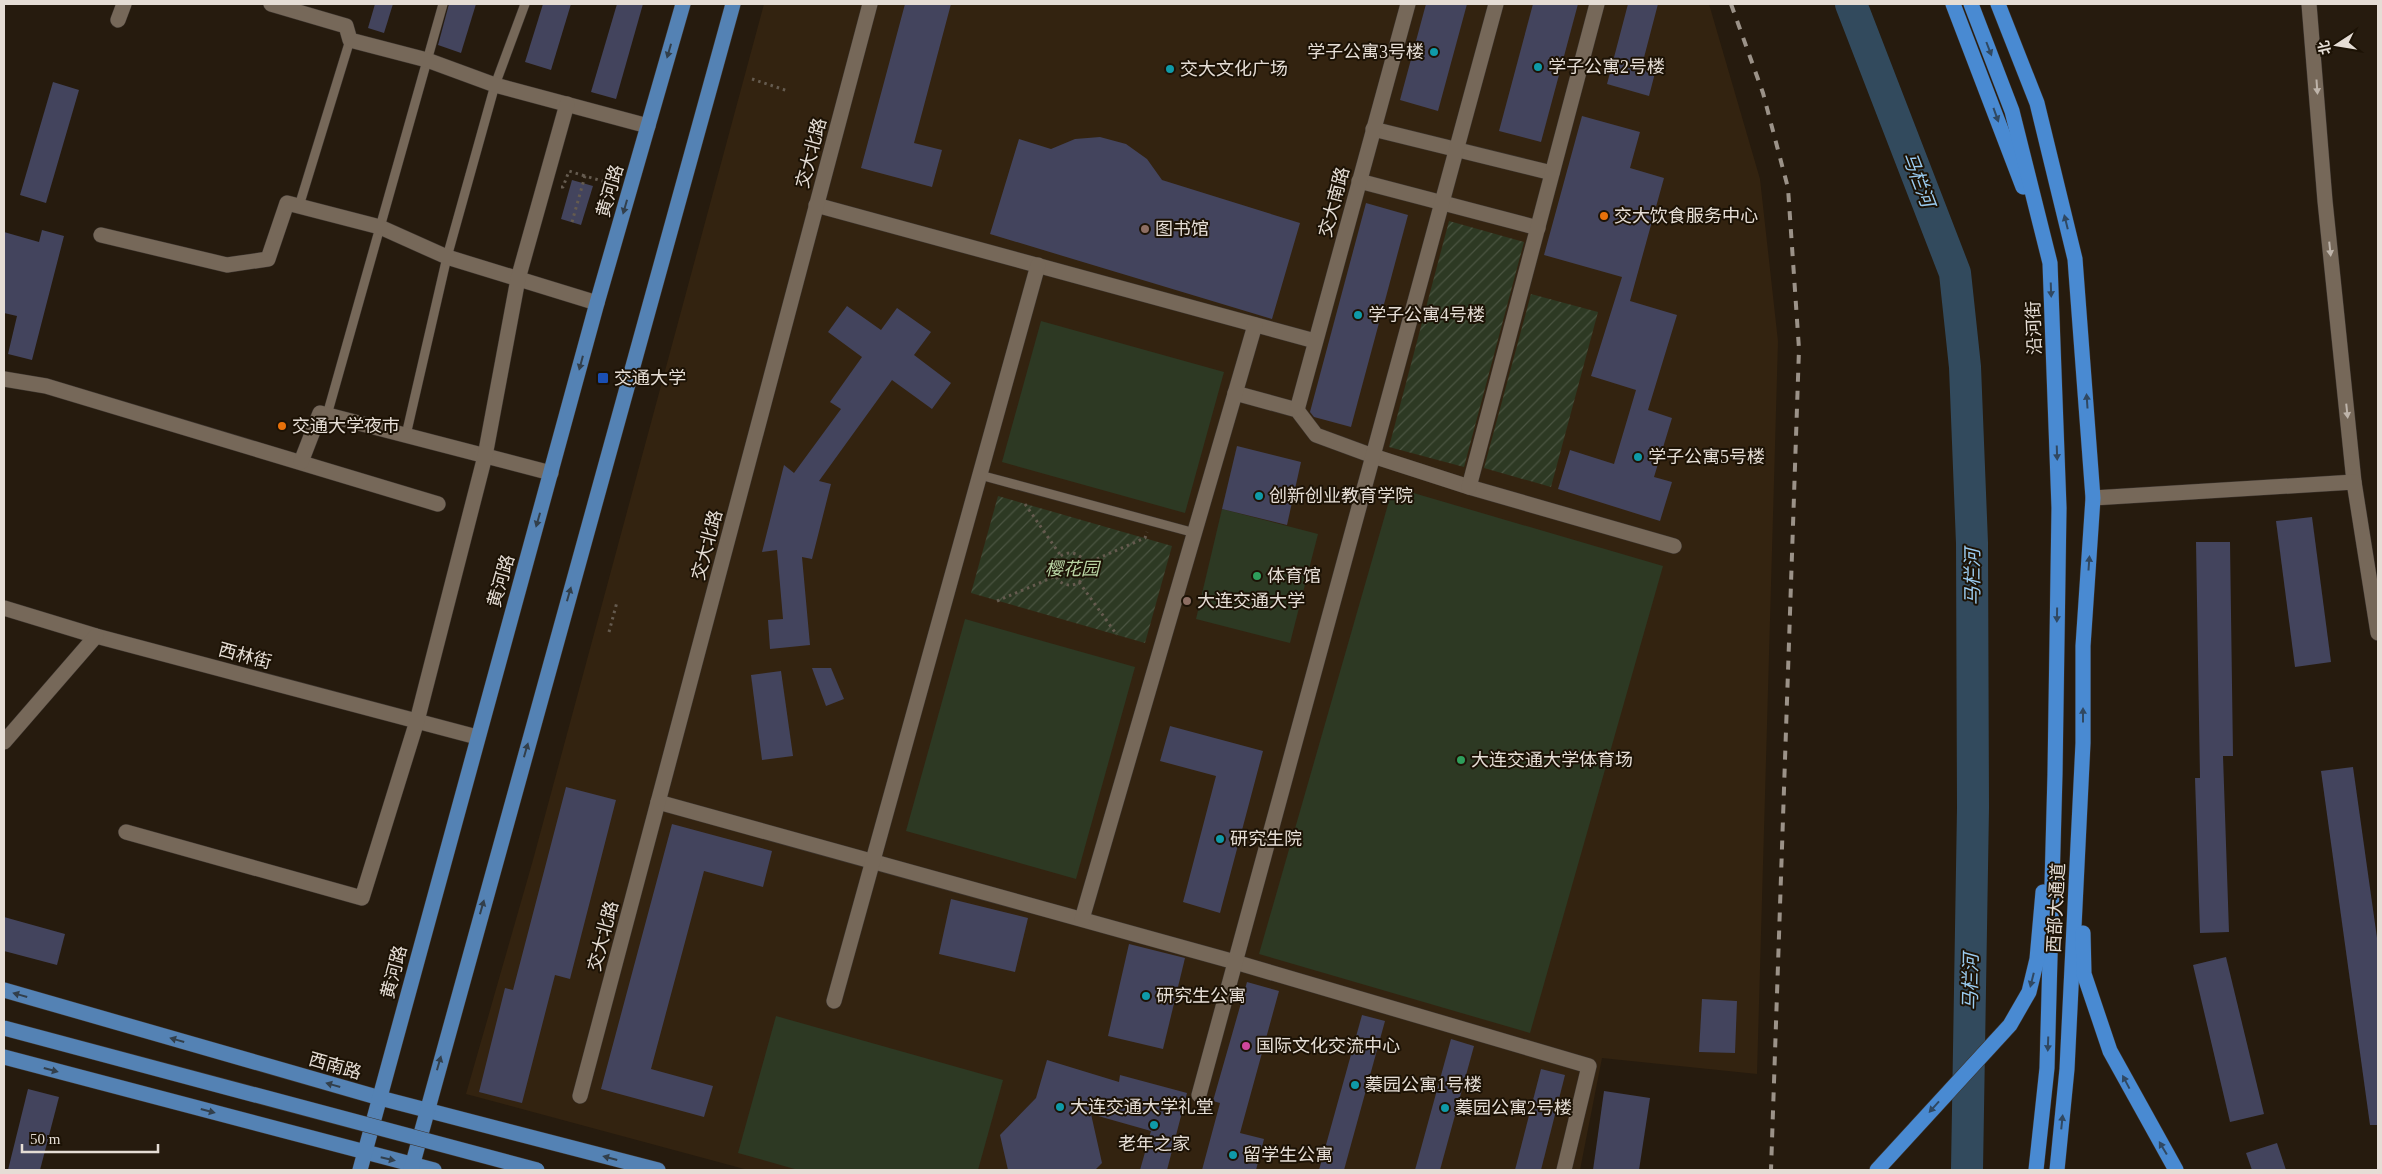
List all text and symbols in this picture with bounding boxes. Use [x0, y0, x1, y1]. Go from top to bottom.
north arrow [2312, 20, 2362, 70]
text: 北 [2316, 39, 2334, 56]
place label: 学子公寓3号楼 [1307, 42, 1424, 62]
one-way arrow [1985, 42, 1993, 57]
one-way arrow [665, 43, 673, 58]
marker: 学子公寓3号楼 [1428, 46, 1440, 58]
place label: 学子公寓2号楼 [1548, 57, 1665, 77]
place label: 交大文化广场 [1180, 59, 1288, 79]
marker: 学子公寓2号楼 [1532, 61, 1544, 73]
marker: 交大文化广场 [1164, 63, 1176, 75]
one-way arrow [2313, 79, 2321, 95]
one-way arrow [1993, 107, 2000, 122]
street label: 交大北路 [792, 116, 830, 190]
water label: 马栏河 [1899, 149, 1940, 213]
street label: 黄河路 [593, 162, 627, 220]
street label: 交大南路 [1315, 165, 1353, 239]
one-way arrow [620, 199, 628, 214]
place label: 交大饮食服务中心 [1614, 206, 1758, 226]
marker: 交大饮食服务中心 [1598, 210, 1610, 222]
one-way arrow [2062, 215, 2070, 230]
place label: 图书馆 [1155, 219, 1209, 239]
marker: 图书馆 [1139, 223, 1151, 235]
one-way arrow [2326, 241, 2334, 257]
one-way arrow [2048, 282, 2056, 298]
street label: 沿河街 [2023, 301, 2045, 355]
place label: 学子公寓4号楼 [1368, 305, 1485, 325]
marker: 学子公寓4号楼 [1352, 309, 1364, 321]
one-way arrow [577, 356, 585, 371]
place label: 交通大学 [614, 368, 686, 388]
marker: 交通大学 [596, 371, 610, 385]
one-way arrow [2082, 392, 2090, 408]
one-way arrow [2343, 403, 2351, 419]
place label: 交通大学夜巿 [292, 416, 400, 436]
marker: 交通大学夜巿 [276, 420, 288, 432]
one-way arrow [2054, 445, 2062, 461]
place label: 学子公寓5号楼 [1648, 447, 1765, 467]
marker: 学子公寓5号楼 [1632, 451, 1644, 463]
place label: 创新创业教育学院 [1269, 486, 1413, 506]
marker: 创新创业教育学院 [1253, 490, 1265, 502]
street label: 交大北路 [688, 508, 726, 582]
one-way arrow [533, 513, 541, 528]
water label: 马栏河 [1962, 545, 1983, 606]
street label: 黄河路 [484, 552, 518, 610]
one-way arrow [2085, 554, 2093, 570]
park label: 樱花园 [1045, 559, 1102, 579]
place label: 体育馆 [1267, 566, 1321, 586]
marker: 体育馆 [1251, 570, 1263, 582]
one-way arrow [565, 586, 573, 601]
place label: 大连交通大学 [1197, 591, 1305, 611]
marker: 大连交通大学 [1181, 595, 1193, 607]
one-way arrow [2053, 607, 2061, 623]
street label: 西林街 [216, 639, 274, 673]
one-way arrow [2079, 707, 2087, 723]
one-way arrow [522, 743, 530, 758]
place label: 大连交通大学体育场 [1471, 750, 1633, 770]
marker: 大连交通大学体育场 [1455, 754, 1467, 766]
place label: 研究生院 [1230, 829, 1302, 849]
marker: 研究生院 [1214, 833, 1226, 845]
street label: 西部大通道 [2044, 863, 2068, 953]
one-way arrow [478, 899, 486, 914]
street label: 交大北路 [584, 899, 622, 973]
street label: 黄河路 [377, 943, 411, 1001]
water label: 马栏河 [1960, 949, 1982, 1011]
one-way arrow [2028, 972, 2036, 987]
place label: 研究生公寓 [1156, 986, 1246, 1006]
marker: 研究生公寓 [1140, 990, 1152, 1002]
one-way arrow [13, 991, 28, 999]
one-way arrow [169, 1036, 184, 1044]
place label: 国际文化交流中心 [1256, 1036, 1400, 1056]
one-way arrow [2044, 1036, 2052, 1052]
marker: 国际文化交流中心 [1240, 1040, 1252, 1052]
street label: 西南路 [306, 1049, 364, 1083]
one-way arrow [435, 1056, 443, 1071]
one-way arrow [43, 1066, 58, 1074]
place label: 蓁园公寓1号楼 [1365, 1075, 1482, 1095]
one-way arrow [2122, 1076, 2131, 1089]
marker: 蓁园公寓1号楼 [1349, 1079, 1361, 1091]
one-way arrow [325, 1080, 340, 1088]
place label: 大连交通大学礼堂 [1070, 1097, 1214, 1117]
place label: 蓁园公寓2号楼 [1455, 1098, 1572, 1118]
marker: 大连交通大学礼堂 [1054, 1101, 1066, 1113]
one-way arrow [1929, 1101, 1940, 1114]
marker: 蓁园公寓2号楼 [1439, 1102, 1451, 1114]
one-way arrow [200, 1108, 215, 1116]
one-way arrow [2058, 1113, 2066, 1129]
marker: 老年之家 [1148, 1119, 1160, 1131]
scale bar [22, 1122, 159, 1154]
text: 50 m [30, 1131, 61, 1147]
place label: 老年之家 [1118, 1134, 1190, 1154]
one-way arrow [2158, 1141, 2167, 1154]
place label: 留学生公寓 [1243, 1145, 1333, 1165]
marker: 留学生公寓 [1227, 1149, 1239, 1161]
one-way arrow [603, 1154, 618, 1162]
one-way arrow [381, 1155, 396, 1163]

